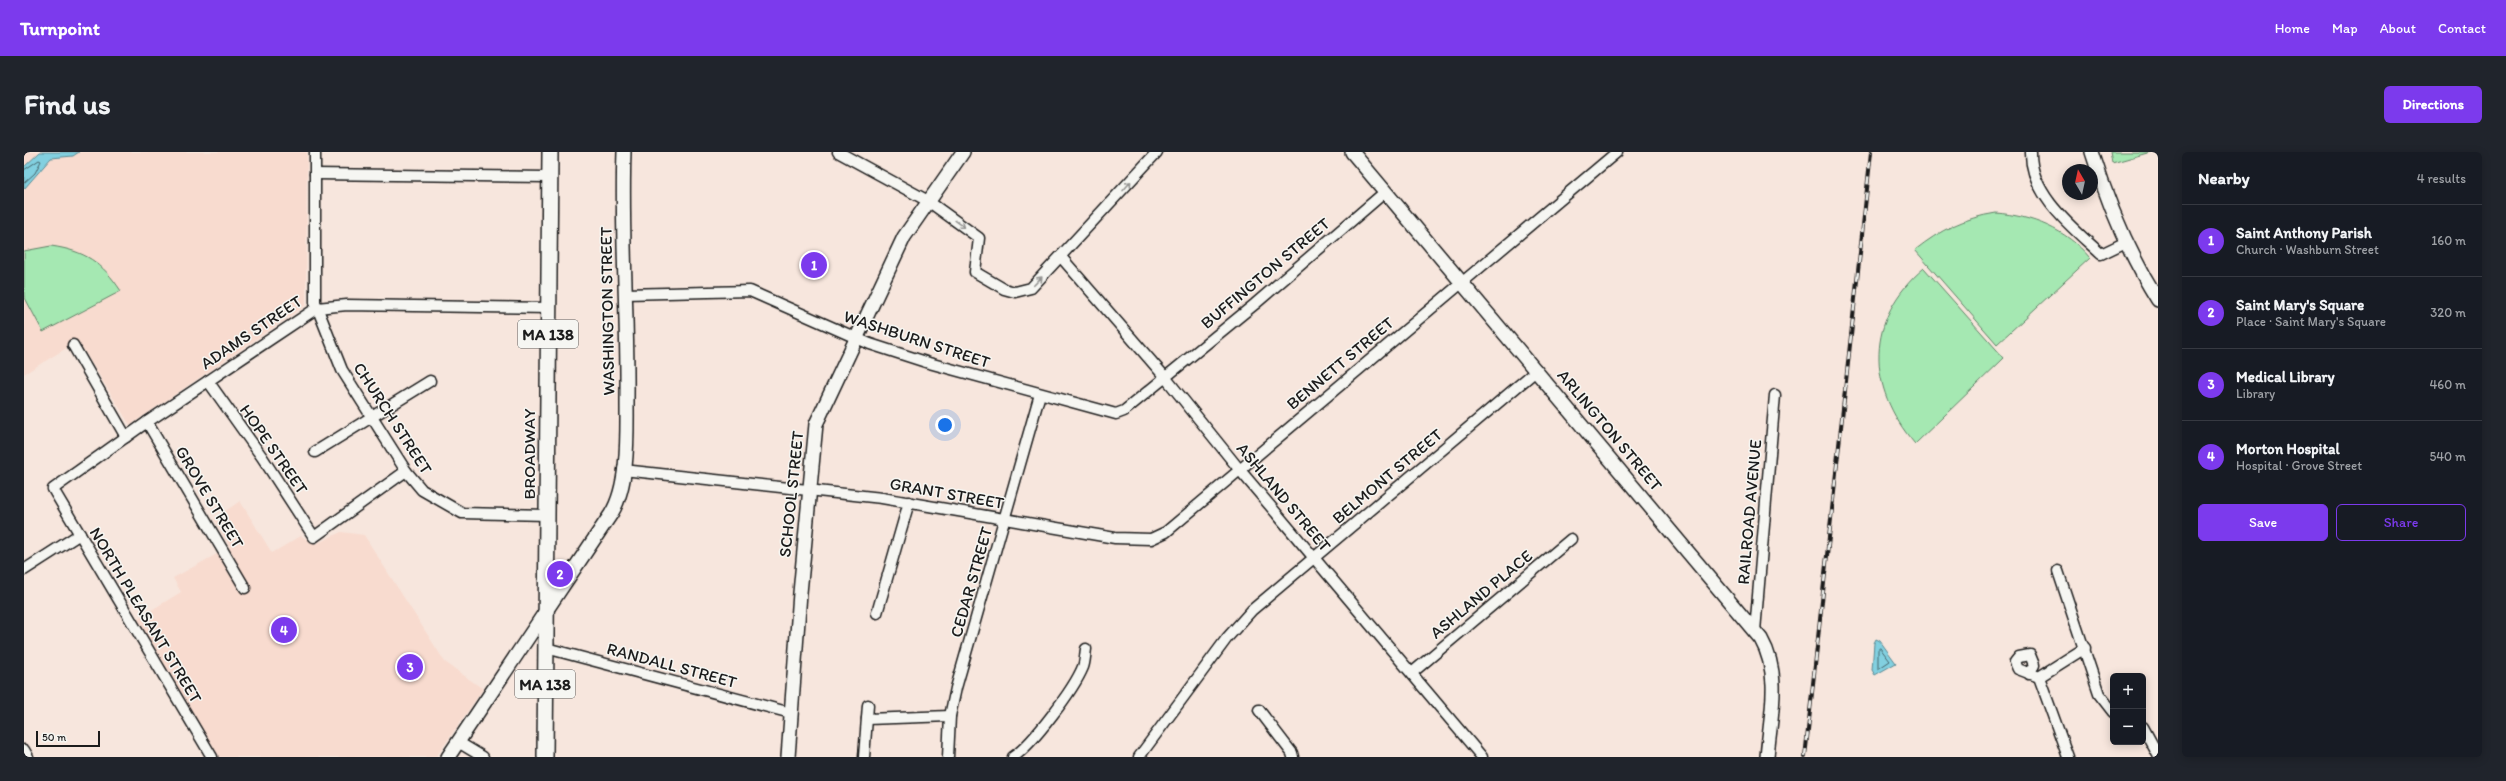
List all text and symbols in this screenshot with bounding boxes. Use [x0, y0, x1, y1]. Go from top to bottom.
text: Turnpoint [20, 17, 100, 40]
text: Home [2275, 20, 2310, 37]
text: Map [2332, 20, 2358, 37]
text: About [2380, 20, 2416, 37]
text: Contact [2438, 20, 2486, 37]
button: Directions [2384, 86, 2482, 123]
text: Find us [24, 87, 111, 121]
north arrow [2062, 164, 2098, 200]
text: Nearby [2198, 168, 2250, 188]
text: 4 results [2417, 171, 2466, 186]
one-way arrow [1123, 181, 1132, 192]
street label: BUFFINGTON STREET [1196, 213, 1334, 333]
one-way arrow [954, 220, 965, 228]
text: Saint Anthony Parish [2236, 224, 2372, 242]
street label: WASHINGTON STREET [596, 226, 618, 396]
text: 1 [2208, 233, 2214, 248]
text: 160 m [2431, 233, 2466, 248]
text: Church · Washburn Street [2236, 242, 2379, 257]
pin: 1 [801, 250, 827, 280]
one-way arrow [1033, 276, 1043, 286]
street label: ADAMS STREET [196, 290, 306, 373]
text: Saint Mary's Square [2236, 296, 2364, 314]
text: 2 [2208, 305, 2214, 320]
text: 320 m [2430, 305, 2466, 320]
street label: WASHBURN STREET [841, 306, 993, 372]
street label: BENNETT STREET [1282, 312, 1398, 414]
text: Place · Saint Mary's Square [2236, 314, 2386, 329]
road number: MA 138 [518, 320, 578, 348]
street label: CHURCH STREET [349, 358, 437, 478]
street label: ARLINGTON STREET [1553, 365, 1667, 495]
text: Medical Library [2236, 368, 2335, 386]
text: 3 [2207, 377, 2215, 392]
text: 460 m [2429, 377, 2466, 392]
text: Library [2236, 386, 2275, 401]
street label: HOPE STREET [236, 400, 313, 498]
street label: BROADWAY [519, 408, 539, 500]
your location [935, 415, 955, 435]
street label: BELMONT STREET [1328, 424, 1446, 528]
street label: SCHOOL STREET [774, 429, 808, 558]
street label: ASHLAND STREET [1233, 439, 1336, 556]
street label: RAILROAD AVENUE [1733, 439, 1765, 585]
text: Morton Hospital [2236, 440, 2340, 458]
street label: GROVE STREET [172, 442, 249, 552]
text: 4 [2207, 449, 2215, 464]
text: 540 m [2429, 449, 2466, 464]
text: Hospital · Grove Street [2236, 458, 2362, 473]
street label: GRANT STREET [888, 473, 1006, 513]
button: Save [2198, 504, 2328, 541]
button: Share [2336, 504, 2466, 541]
street label: NORTH PLEASANT STREET [86, 524, 207, 707]
street label: CEDAR STREET [946, 524, 996, 640]
street label: ASHLAND PLACE [1426, 545, 1536, 643]
pin: 2 [547, 559, 573, 589]
pin: 4 [271, 615, 297, 645]
street label: RANDALL STREET [605, 638, 740, 692]
pin: 3 [397, 652, 423, 682]
road number: MA 138 [515, 670, 575, 698]
map controls [2110, 673, 2146, 745]
button: + [2110, 673, 2146, 709]
button: − [2110, 709, 2146, 745]
scale bar [36, 729, 100, 748]
text: 50 m [42, 731, 66, 744]

